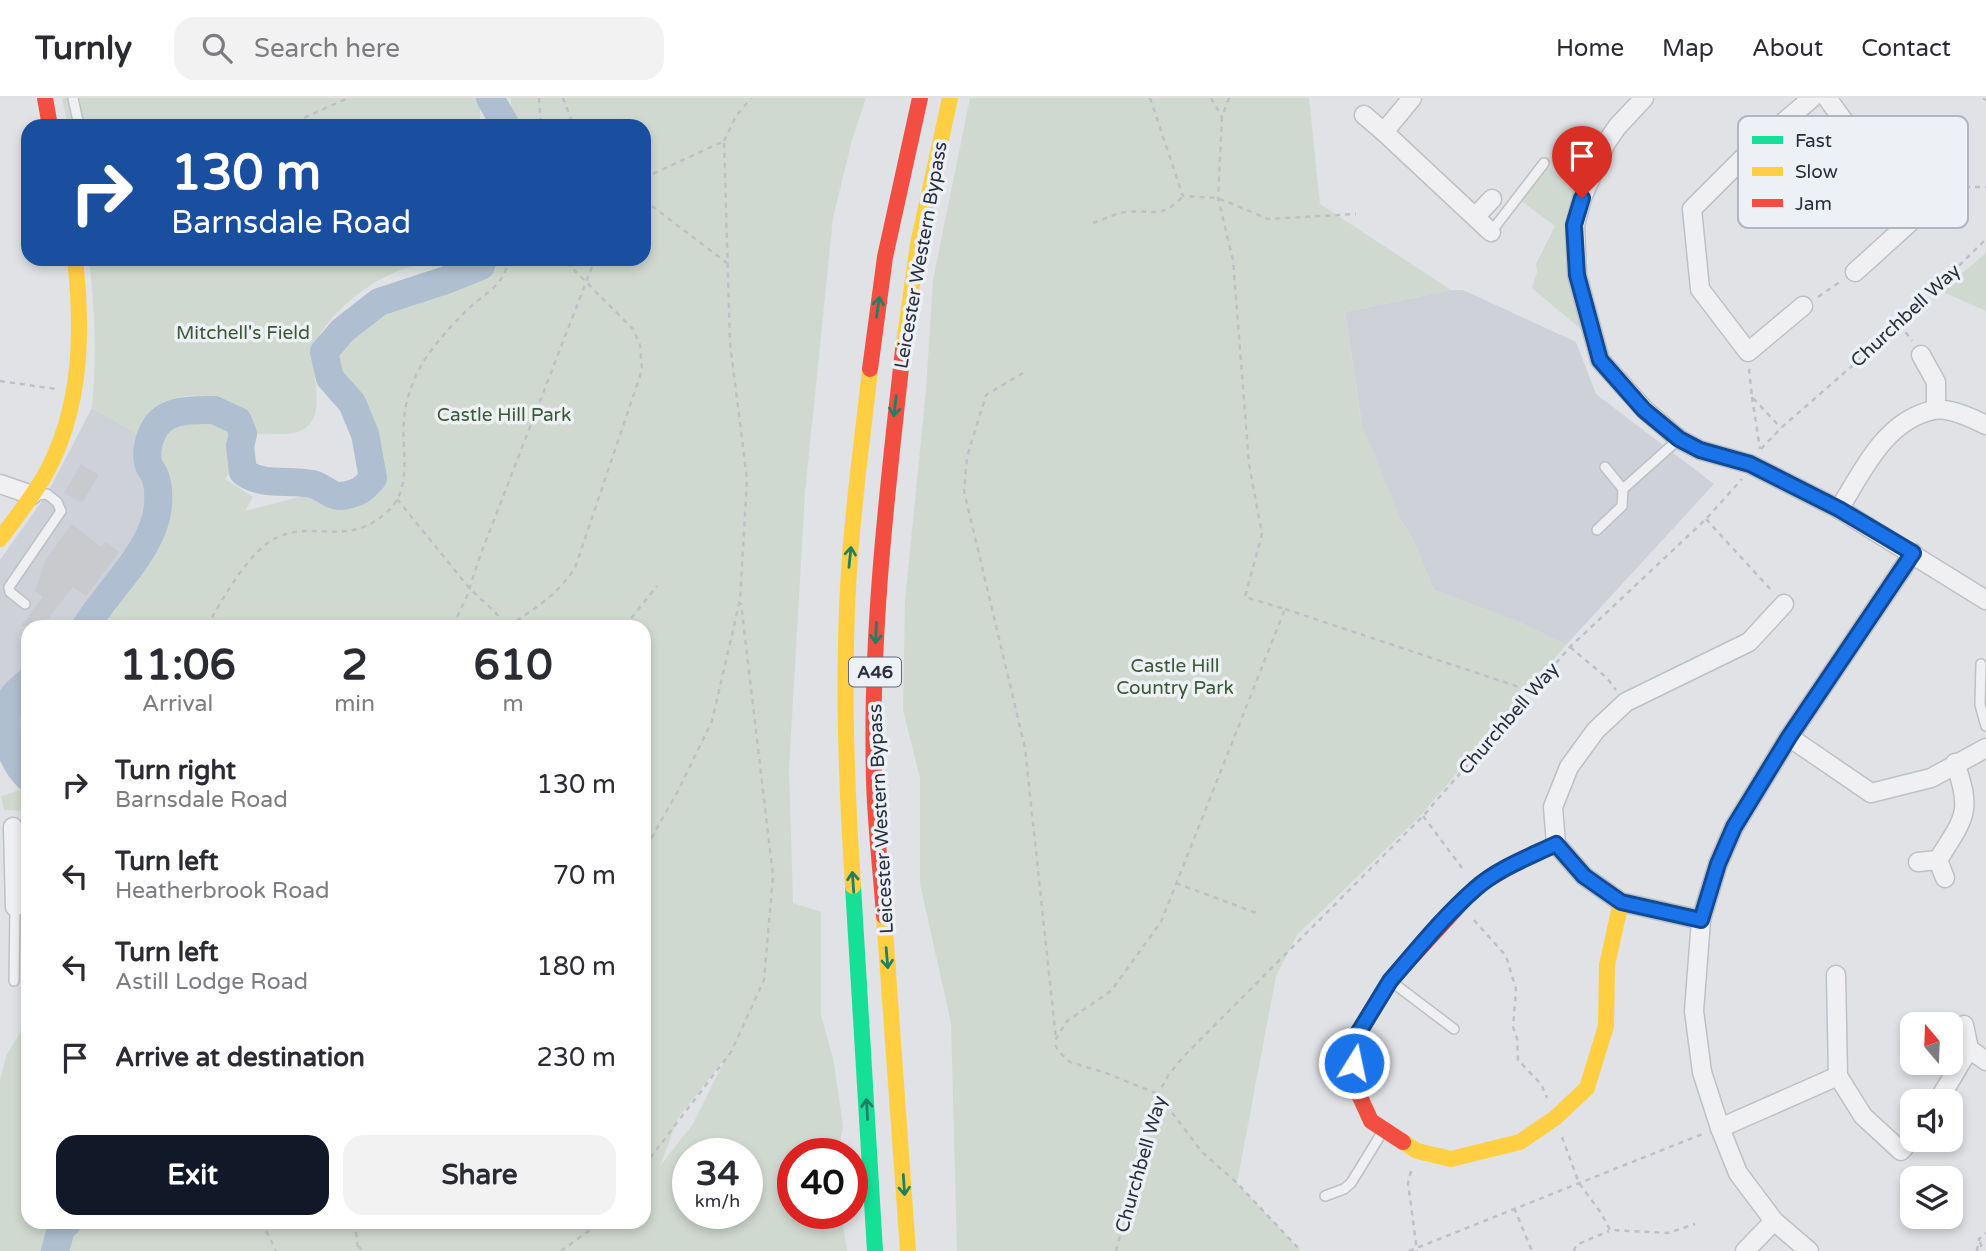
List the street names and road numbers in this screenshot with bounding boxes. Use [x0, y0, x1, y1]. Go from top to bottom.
street label: Leicester Western Bypass [890, 140, 952, 370]
street label: Churchbell Way [1847, 260, 1965, 372]
road number: A46 [849, 658, 901, 686]
street label: Churchbell Way [1454, 658, 1563, 779]
street label: Leicester Western Bypass [864, 703, 898, 934]
street label: Churchbell Way [1111, 1093, 1171, 1235]

